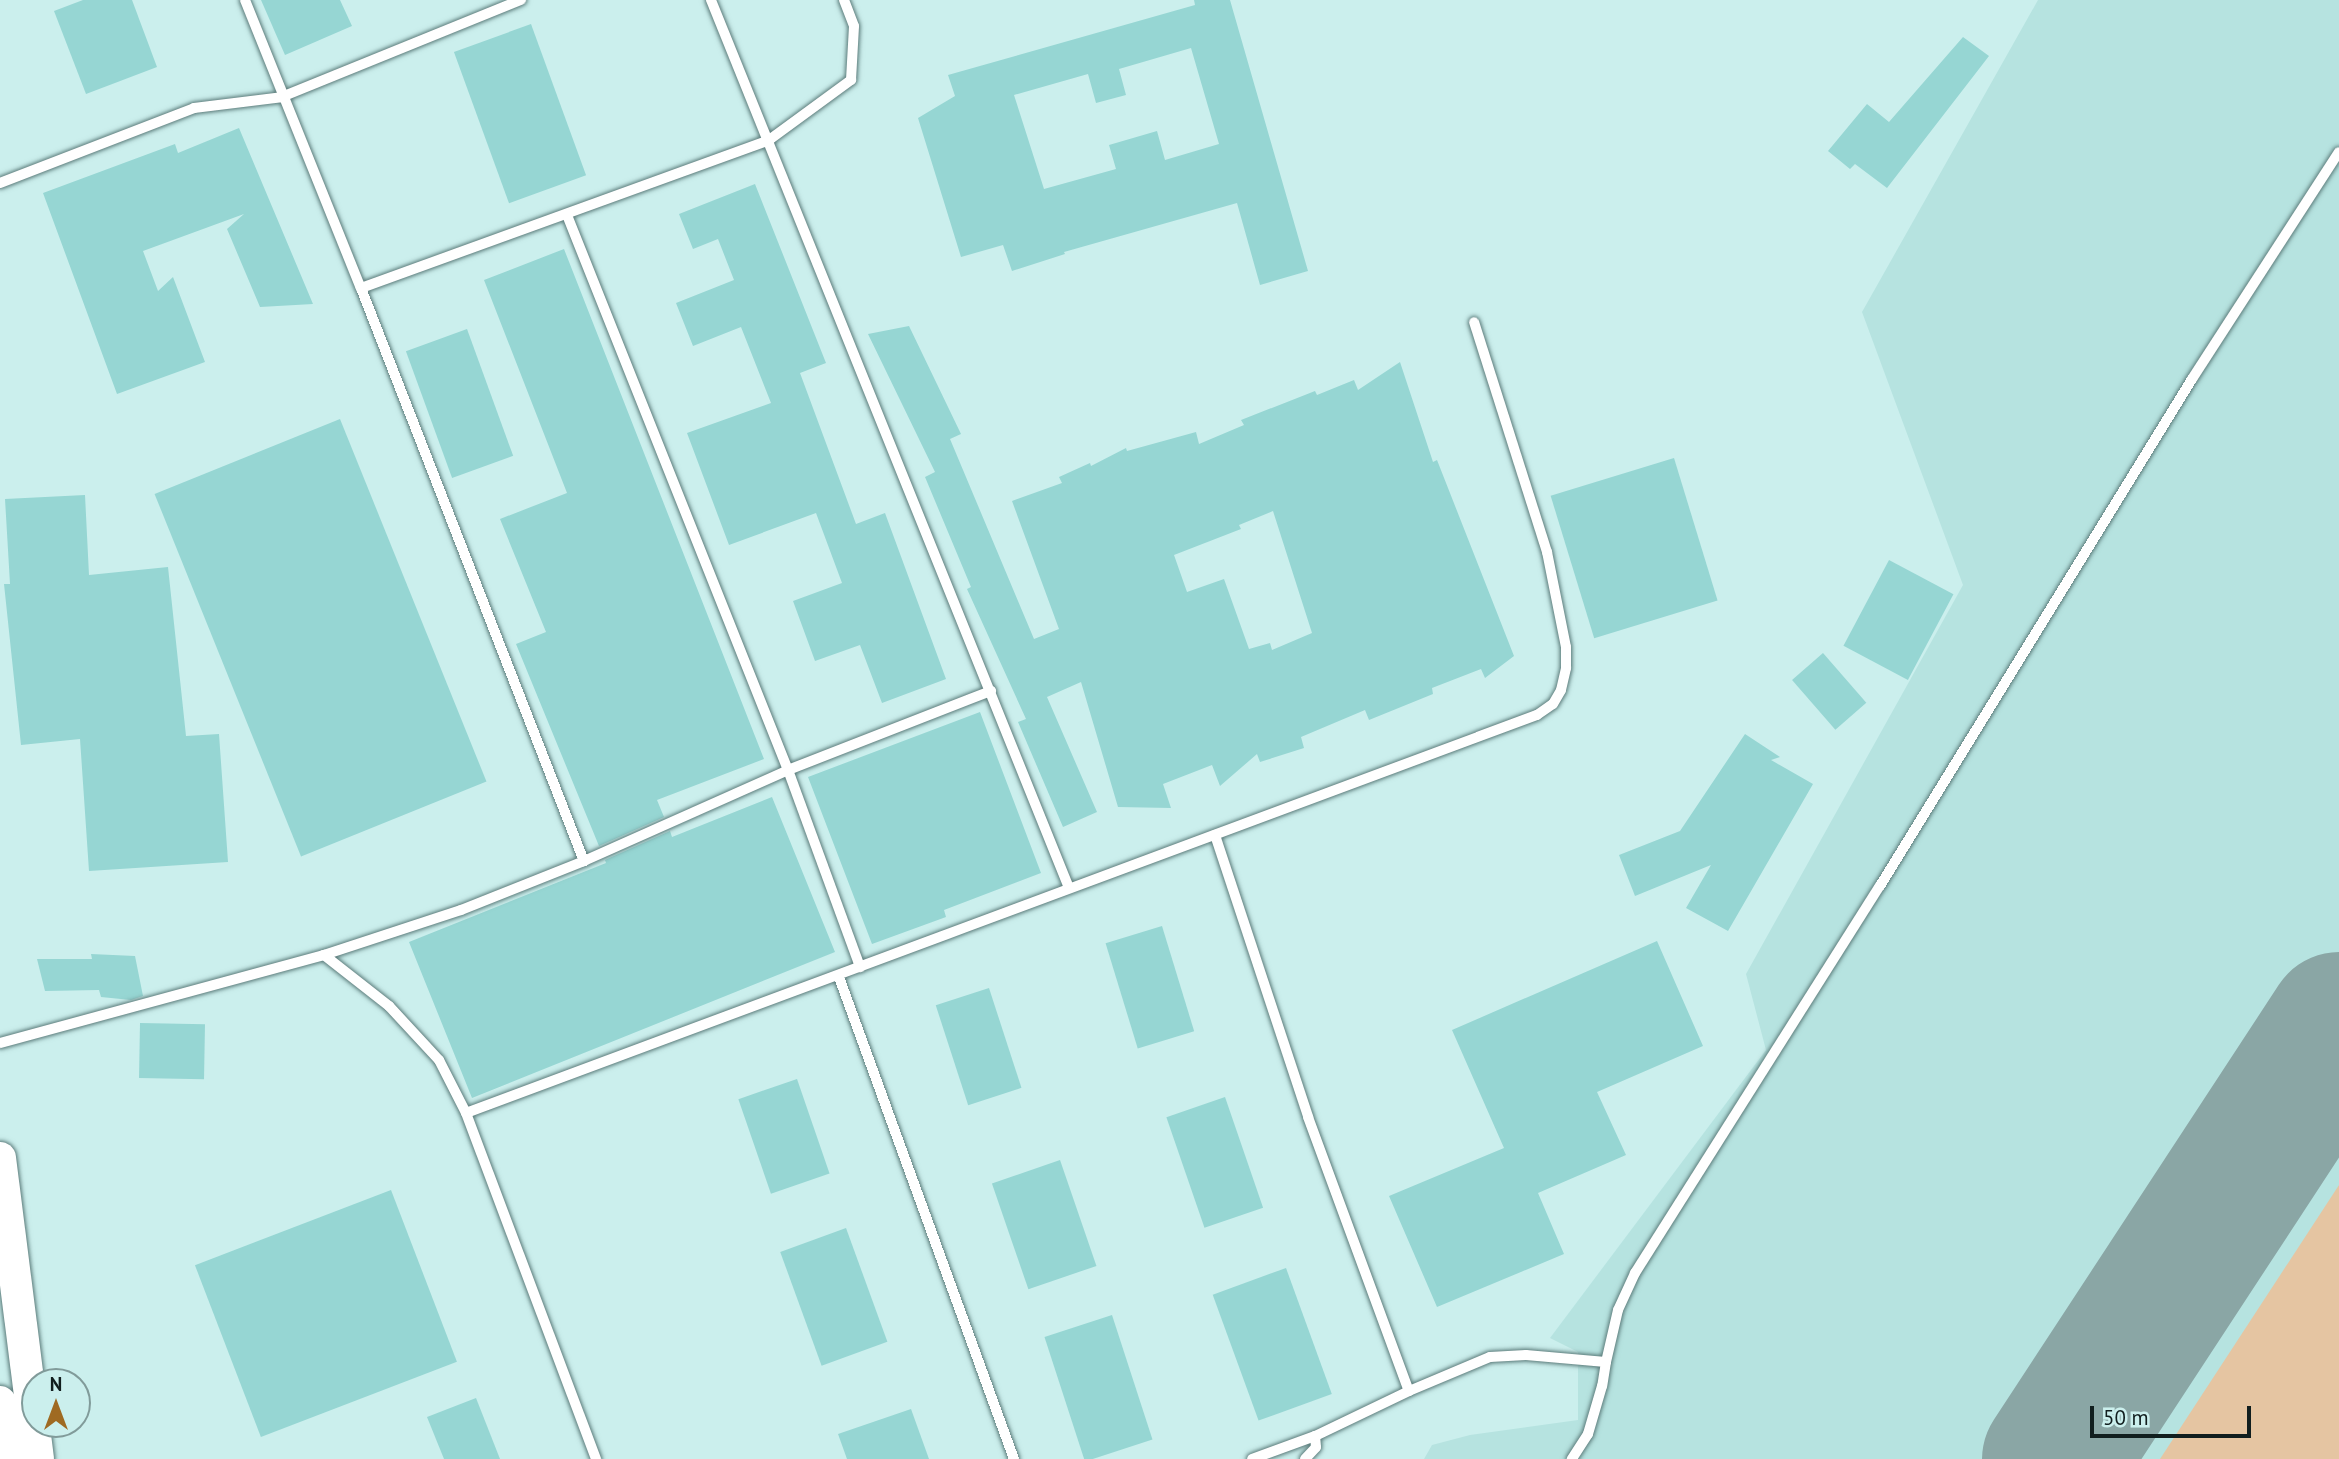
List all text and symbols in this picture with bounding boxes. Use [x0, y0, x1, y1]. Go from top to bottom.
north arrow [21, 1368, 91, 1438]
text: N [50, 1372, 62, 1396]
scale bar [2094, 1392, 2255, 1436]
text: 50 m [2103, 1404, 2149, 1431]

